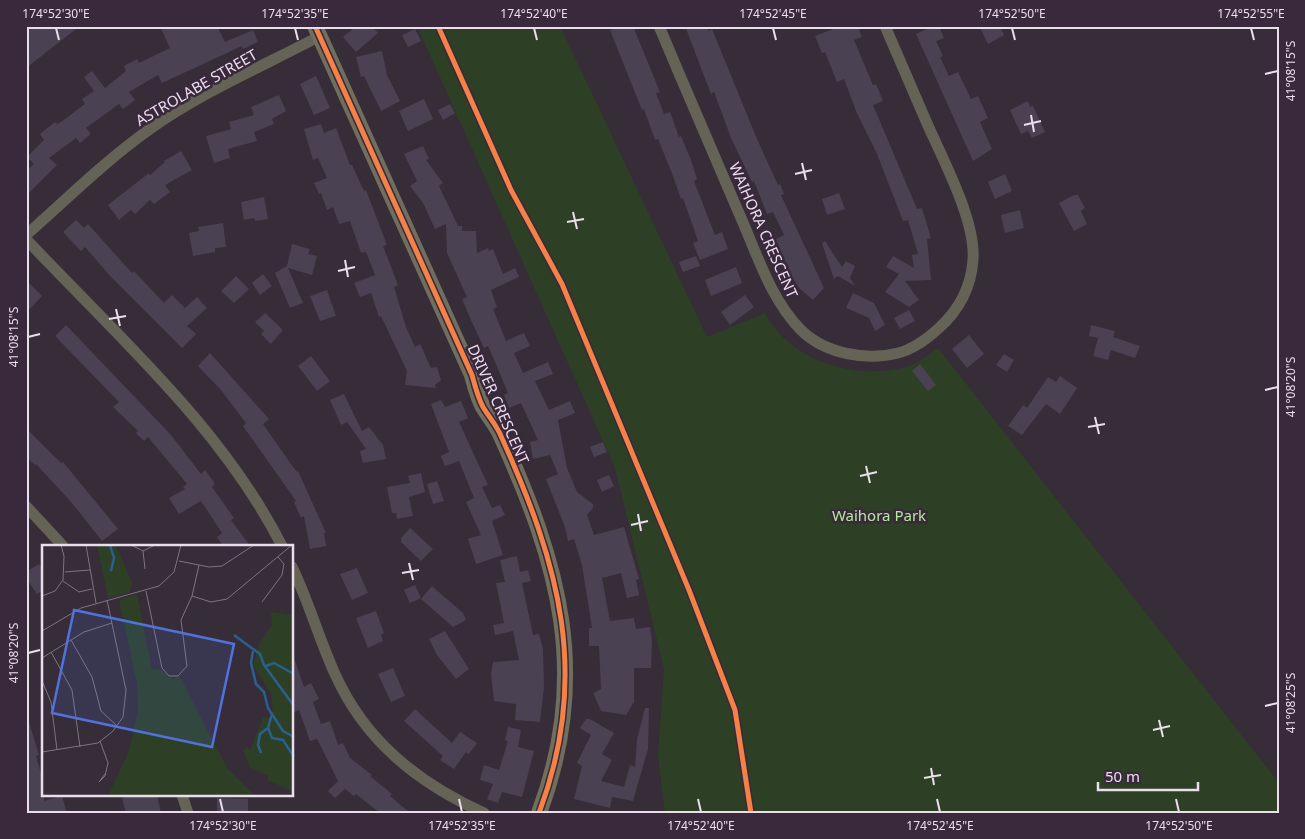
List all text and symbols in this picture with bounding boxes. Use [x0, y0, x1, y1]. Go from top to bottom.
text: 174°52'30"E [22, 5, 90, 22]
text: 174°52'35"E [261, 5, 329, 22]
text: 174°52'40"E [500, 5, 568, 22]
text: 174°52'45"E [739, 5, 807, 22]
text: 174°52'50"E [978, 5, 1046, 22]
text: 174°52'55"E [1217, 5, 1285, 22]
text: 41°08'15"S [1282, 40, 1299, 101]
street label: ASTROLABE STREET [131, 44, 261, 130]
street label: WAIHORA CRESCENT [725, 159, 803, 302]
text: 41°08'15"S [5, 306, 22, 367]
street label: DRIVER CRESCENT [464, 341, 535, 468]
text: 41°08'20"S [1282, 356, 1299, 417]
park label: Waihora Park [832, 505, 926, 525]
inset map [42, 545, 294, 796]
text: 41°08'20"S [5, 622, 22, 683]
text: 41°08'25"S [1282, 672, 1299, 733]
scale bar [1098, 759, 1198, 791]
text: 50 m [1105, 766, 1140, 786]
text: 174°52'30"E [189, 817, 257, 834]
text: 174°52'35"E [428, 817, 496, 834]
text: 174°52'40"E [667, 817, 735, 834]
text: 174°52'45"E [906, 817, 974, 834]
text: 174°52'50"E [1145, 817, 1213, 834]

